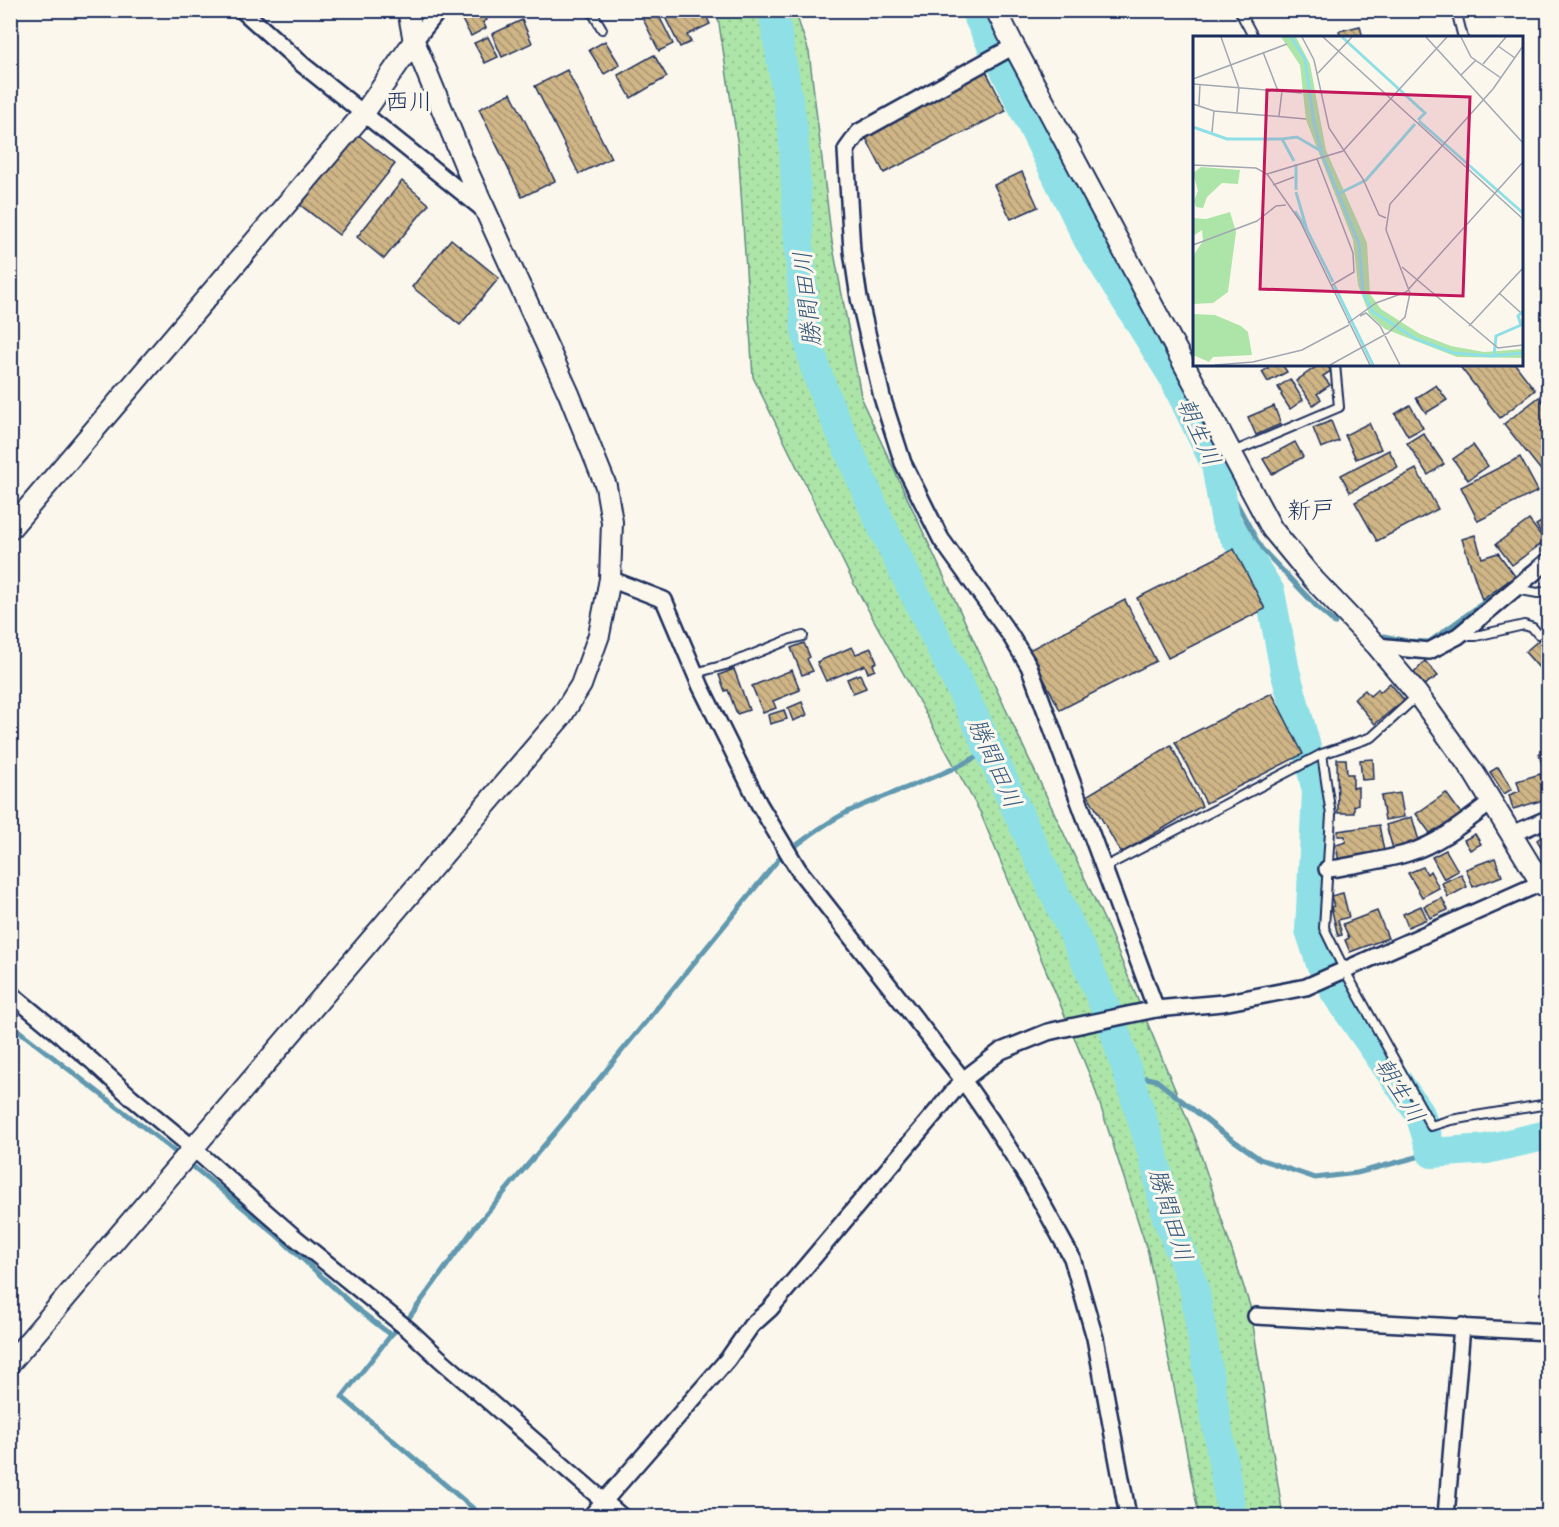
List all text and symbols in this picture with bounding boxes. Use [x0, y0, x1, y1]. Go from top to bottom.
inset map [1193, 36, 1523, 366]
district label: 西川 [385, 84, 433, 116]
water label: 勝間田川 [785, 250, 827, 349]
water label: 朝生川 [1171, 392, 1229, 471]
district label: 新戸 [1287, 493, 1335, 525]
water label: 勝間田川 [962, 712, 1030, 813]
water label: 朝生川 [1368, 1050, 1433, 1128]
water label: 勝間田川 [1143, 1164, 1201, 1265]

